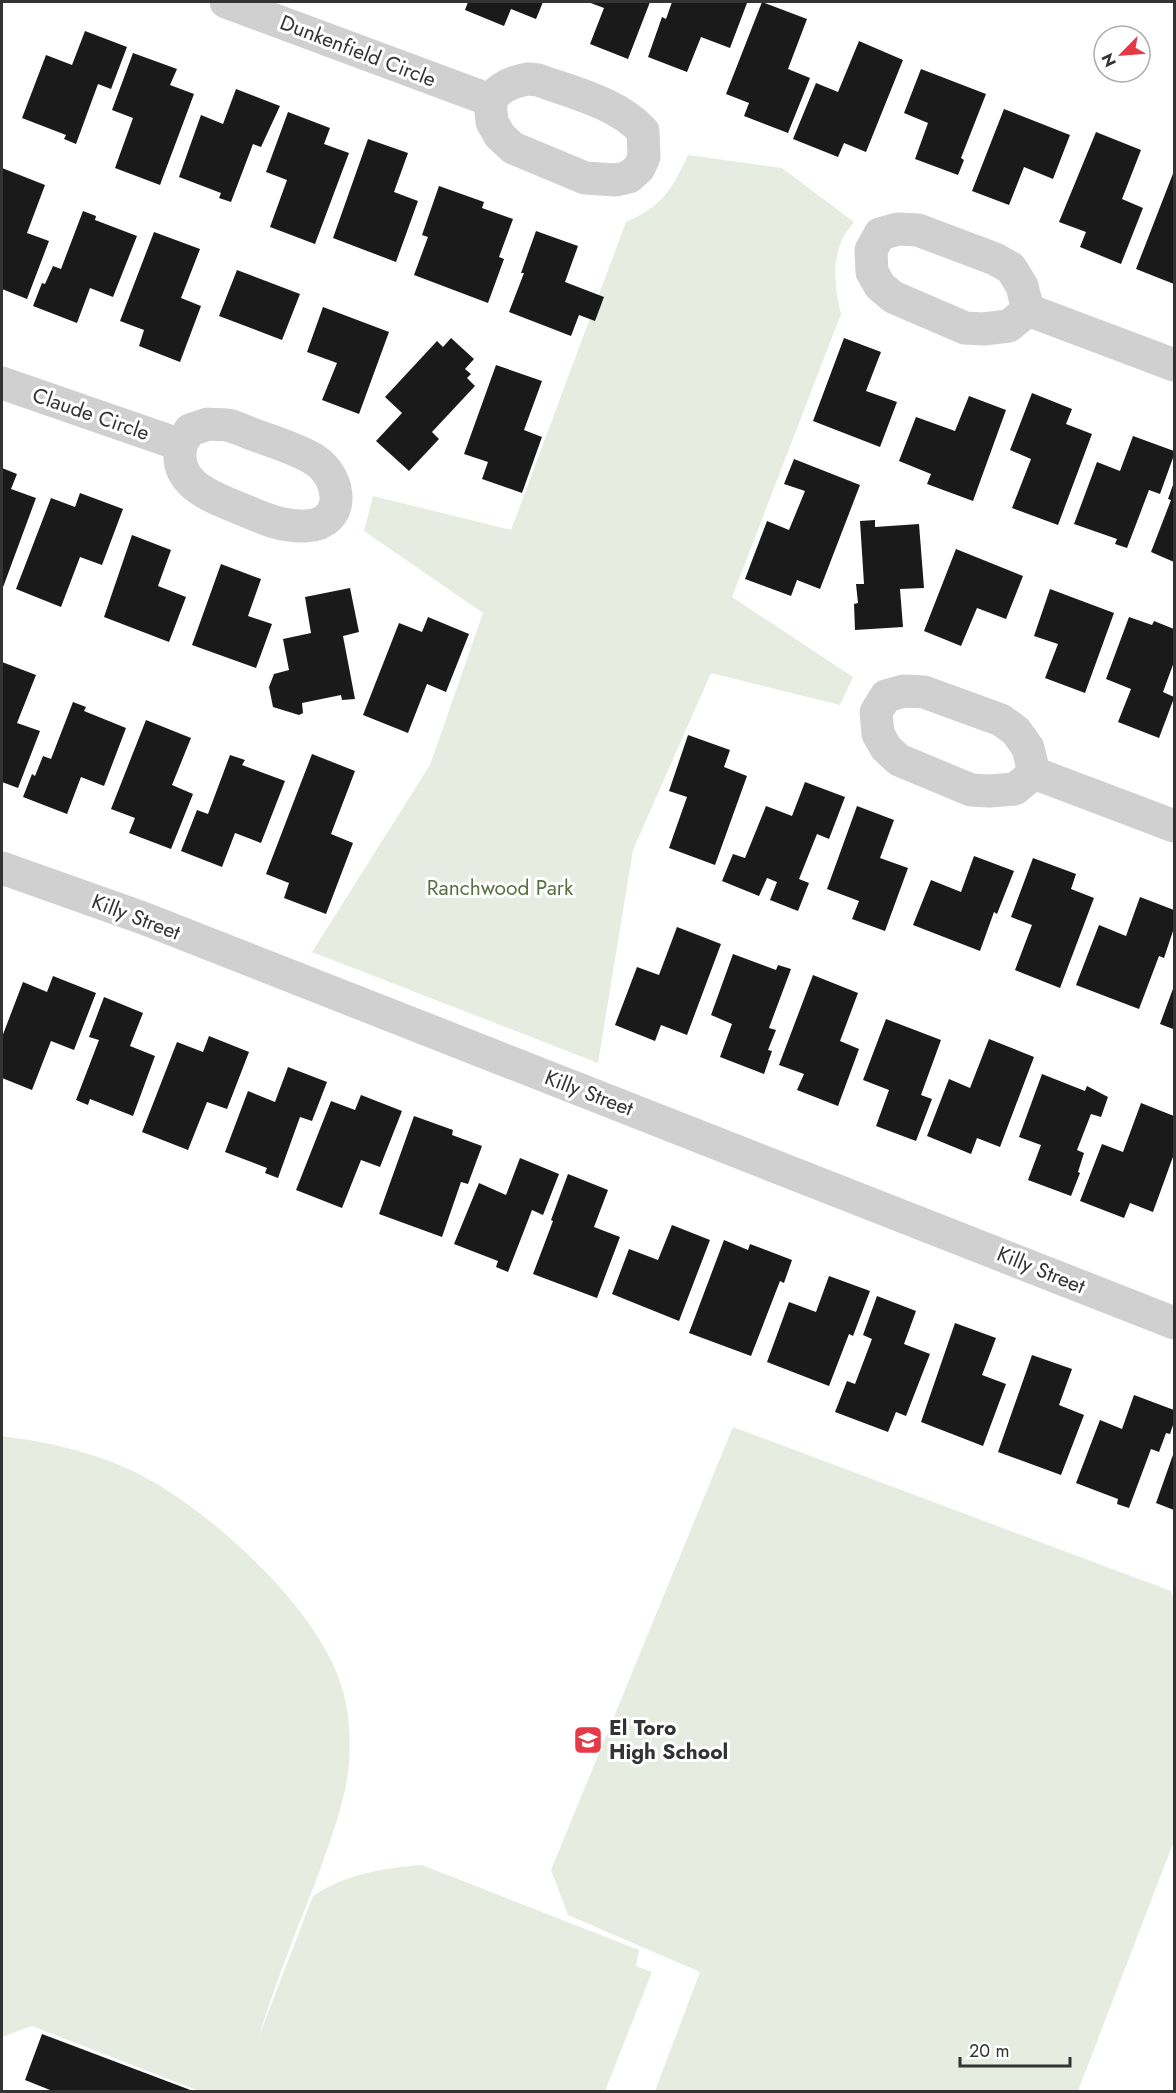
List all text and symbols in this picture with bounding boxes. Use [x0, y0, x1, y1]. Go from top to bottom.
street label: Dunkenfield Circle [276, 7, 441, 95]
north arrow [1092, 24, 1152, 84]
text: N [1096, 50, 1122, 71]
street label: Claude Circle [29, 380, 154, 448]
park label: Ranchwood Park [427, 873, 574, 903]
street label: Killy Street [87, 886, 185, 948]
street label: Killy Street [540, 1062, 638, 1124]
street label: Killy Street [992, 1239, 1090, 1301]
place label: El Toro High School [609, 1713, 728, 1767]
school or university icon: El Toro High School [572, 1724, 604, 1756]
scale bar [960, 2030, 1070, 2068]
text: 20 m [969, 2038, 1009, 2064]

